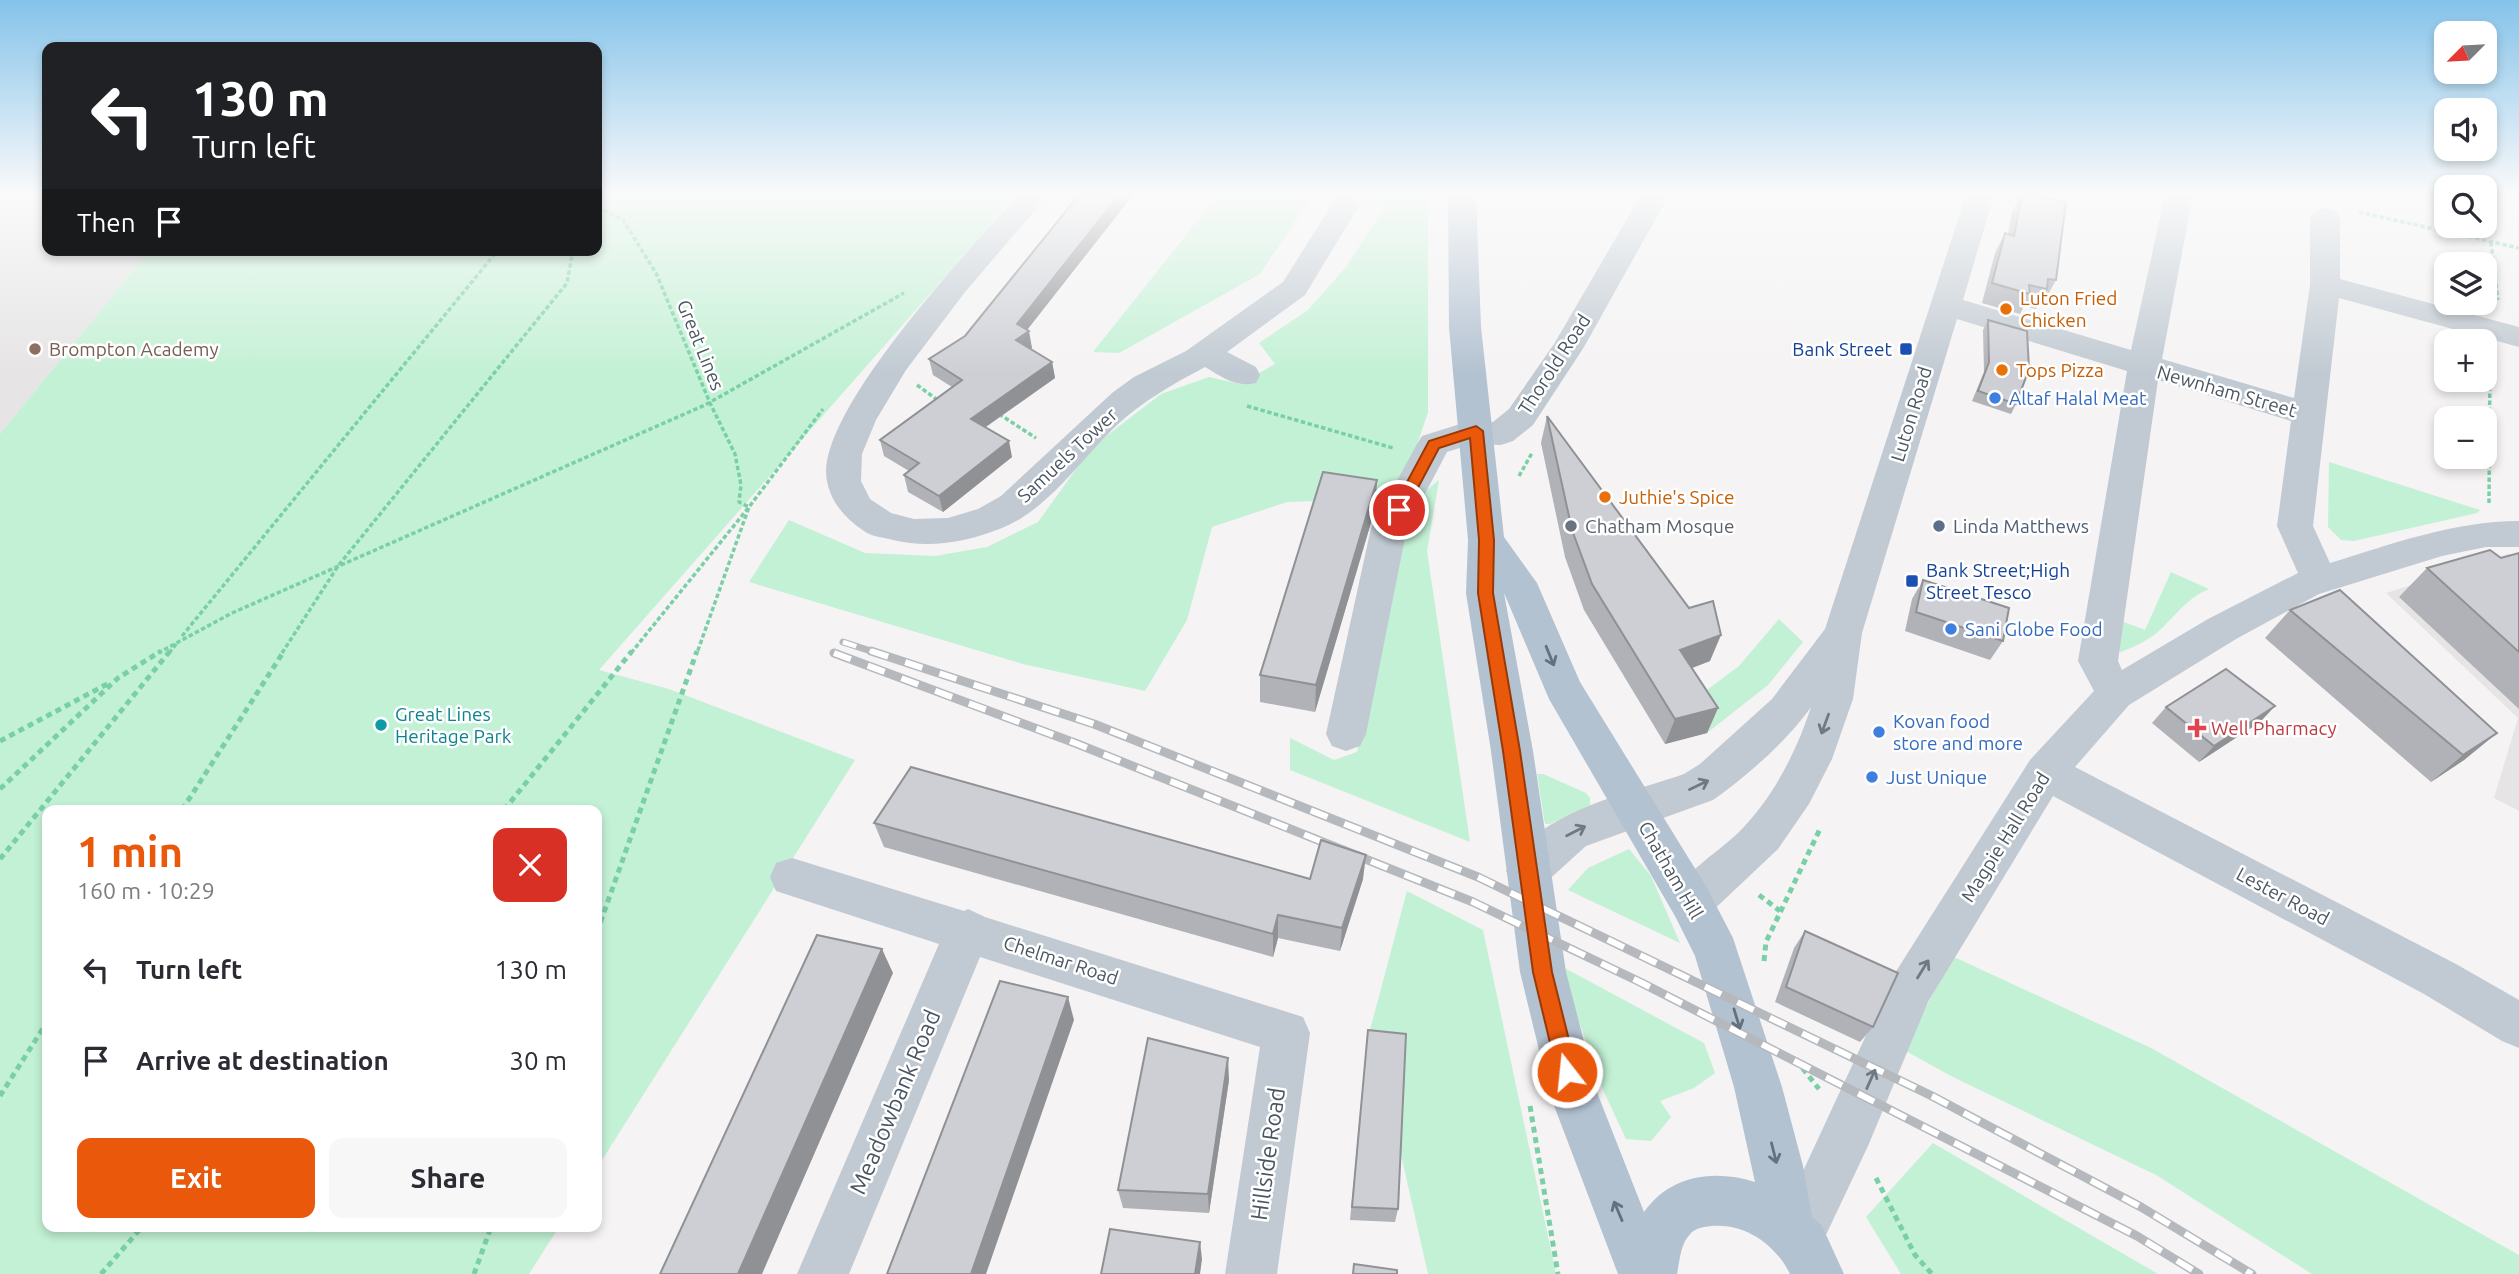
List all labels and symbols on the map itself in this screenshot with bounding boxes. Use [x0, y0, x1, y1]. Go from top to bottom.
north arrow [2434, 21, 2497, 84]
place label: Luton Fried Chicken [2020, 287, 2117, 331]
street label: Great Lines [673, 296, 729, 394]
marker: Luton Fried Chicken [1998, 301, 2014, 317]
street label: Thorold Road [1513, 310, 1595, 418]
place label: Brompton Academy [49, 338, 219, 360]
place label: Bank Street [1792, 338, 1893, 360]
marker: Brompton Academy [27, 341, 43, 357]
marker: Bank Street [1898, 341, 1914, 357]
place label: Tops Pizza [2016, 359, 2104, 381]
street label: Newnham Street [2155, 361, 2300, 422]
marker: Tops Pizza [1994, 362, 2010, 378]
street label: Luton Road [1886, 364, 1936, 464]
place label: Altaf Halal Meat [2009, 387, 2147, 409]
marker: Altaf Halal Meat [1987, 390, 2003, 406]
street label: Samuels Tower [1013, 403, 1121, 507]
pin [1369, 480, 1429, 540]
place label: Juthie's Spice [1619, 486, 1735, 508]
marker: Juthie's Spice [1597, 489, 1613, 505]
place label: Chatham Mosque [1585, 515, 1734, 537]
place label: Linda Matthews [1953, 515, 2089, 537]
marker: Chatham Mosque [1563, 518, 1579, 534]
marker: Linda Matthews [1931, 518, 1947, 534]
place label: Bank Street;High Street Tesco [1926, 559, 2070, 603]
marker: Bank Street;High Street Tesco [1904, 573, 1920, 589]
place label: Sani Globe Food [1965, 618, 2103, 640]
marker: Sani Globe Food [1943, 621, 1959, 637]
one-way arrow [1544, 645, 1557, 667]
place label: Great Lines Heritage Park [395, 703, 512, 747]
place label: Kovan food store and more [1893, 710, 2023, 754]
one-way arrow [1818, 712, 1830, 734]
marker: Great Lines Heritage Park [373, 717, 389, 733]
place label: Well Pharmacy [2211, 717, 2337, 739]
marker: Well Pharmacy [2189, 720, 2205, 736]
marker: Kovan food store and more [1871, 724, 1887, 740]
place label: Just Unique [1886, 766, 1987, 788]
street label: Magpie Hall Road [1956, 768, 2054, 906]
marker: Just Unique [1864, 769, 1880, 785]
one-way arrow [1688, 778, 1709, 791]
street label: Chatham Hill [1634, 817, 1708, 923]
one-way arrow [1566, 824, 1586, 838]
street label: Lester Road [2233, 862, 2333, 930]
street label: Chelmar Road [1001, 931, 1121, 989]
one-way arrow [1916, 960, 1930, 980]
street label: Meadowbank Road [844, 1006, 945, 1198]
one-way arrow [1732, 1007, 1745, 1029]
position arrow [1530, 1035, 1604, 1109]
one-way arrow [1865, 1069, 1878, 1090]
street label: Hillside Road [1246, 1086, 1289, 1222]
one-way arrow [1768, 1141, 1782, 1164]
one-way arrow [1611, 1201, 1624, 1222]

